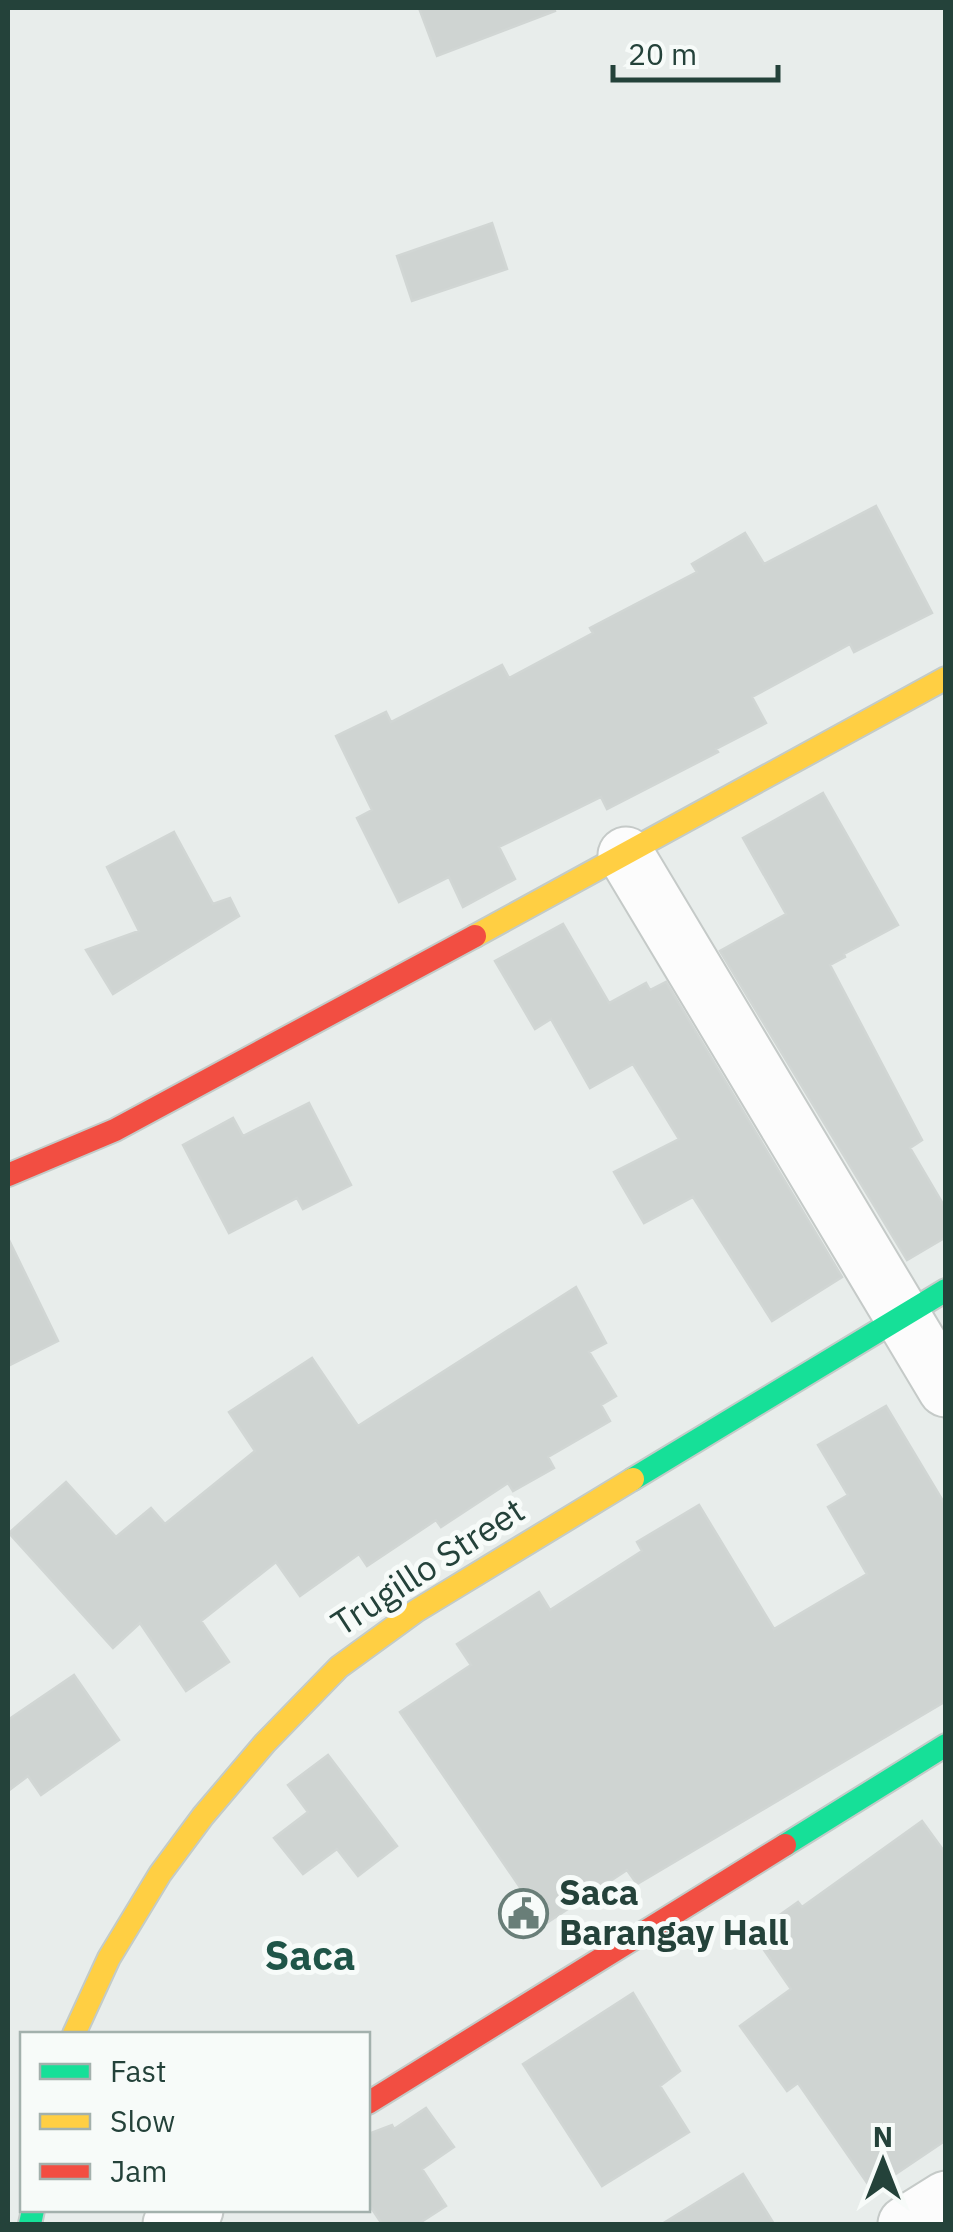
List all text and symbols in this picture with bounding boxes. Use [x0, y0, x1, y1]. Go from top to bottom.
scale bar [613, 20, 778, 82]
text: 20 m [628, 34, 697, 73]
street label: Trugillo Street [322, 1487, 533, 1646]
place label: Saca Barangay Hall [559, 1869, 789, 1955]
public building icon: Saca Barangay Hall [498, 1887, 550, 1939]
district label: Saca [264, 1929, 356, 1981]
legend [20, 2032, 370, 2212]
text: Fast [110, 2051, 167, 2090]
text: Slow [110, 2101, 175, 2140]
north arrow [833, 2112, 933, 2212]
text: N [873, 2118, 893, 2155]
text: Jam [110, 2151, 168, 2190]

